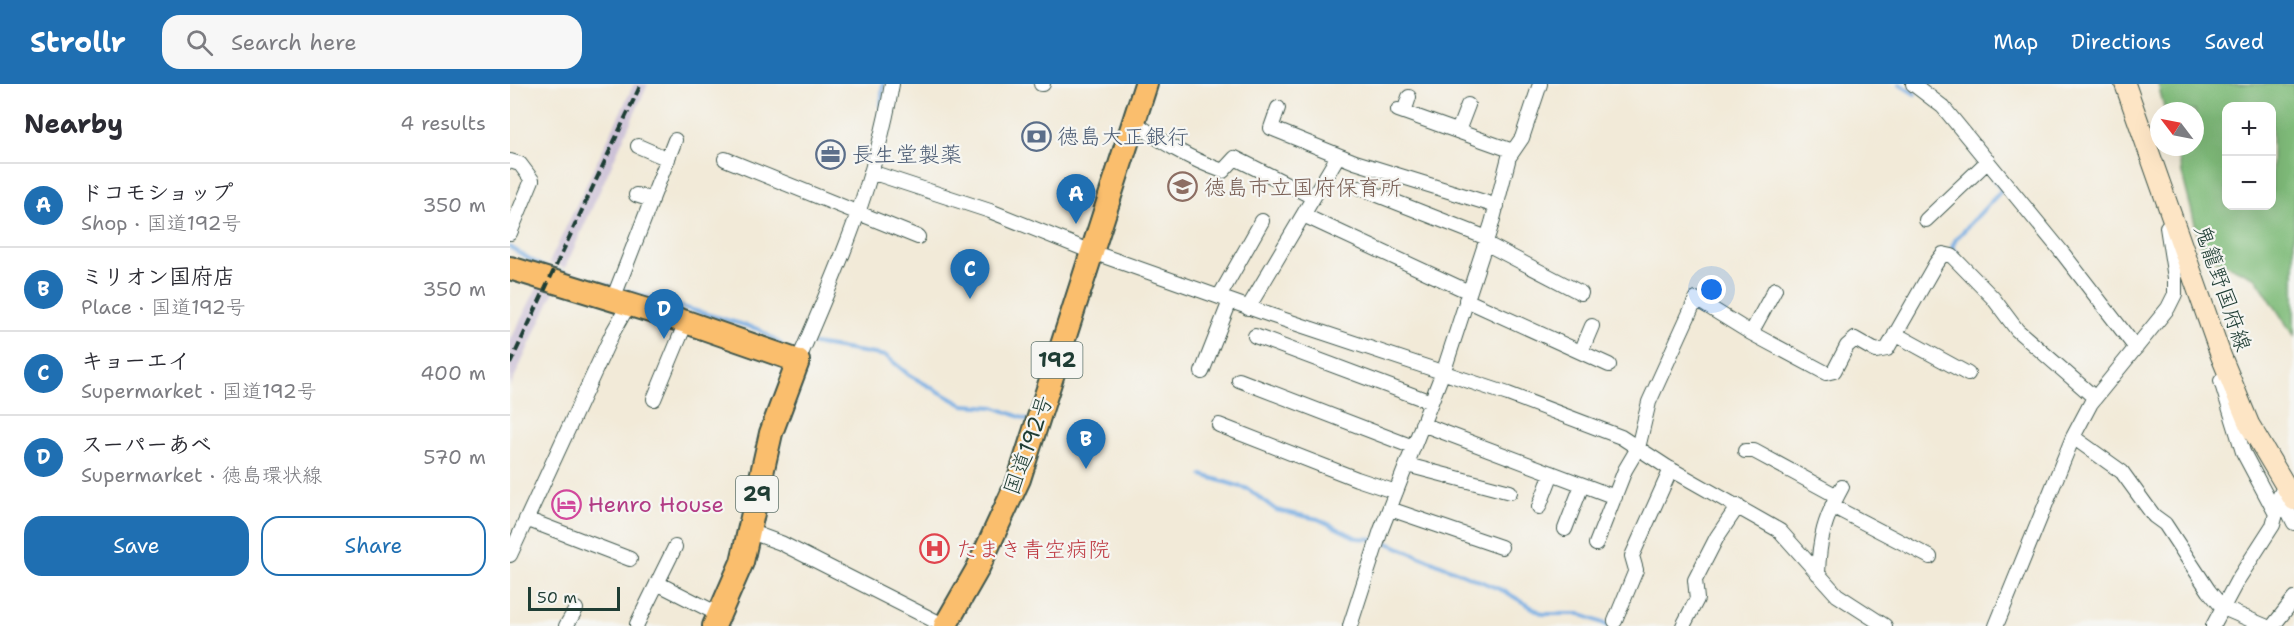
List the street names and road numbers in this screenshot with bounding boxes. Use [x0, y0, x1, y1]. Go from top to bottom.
street label: 鬼籠野国府線 [2188, 221, 2258, 355]
road number: 192 [1032, 342, 1082, 378]
street label: 国道192号 [997, 391, 1059, 499]
road number: 29 [736, 476, 778, 512]

